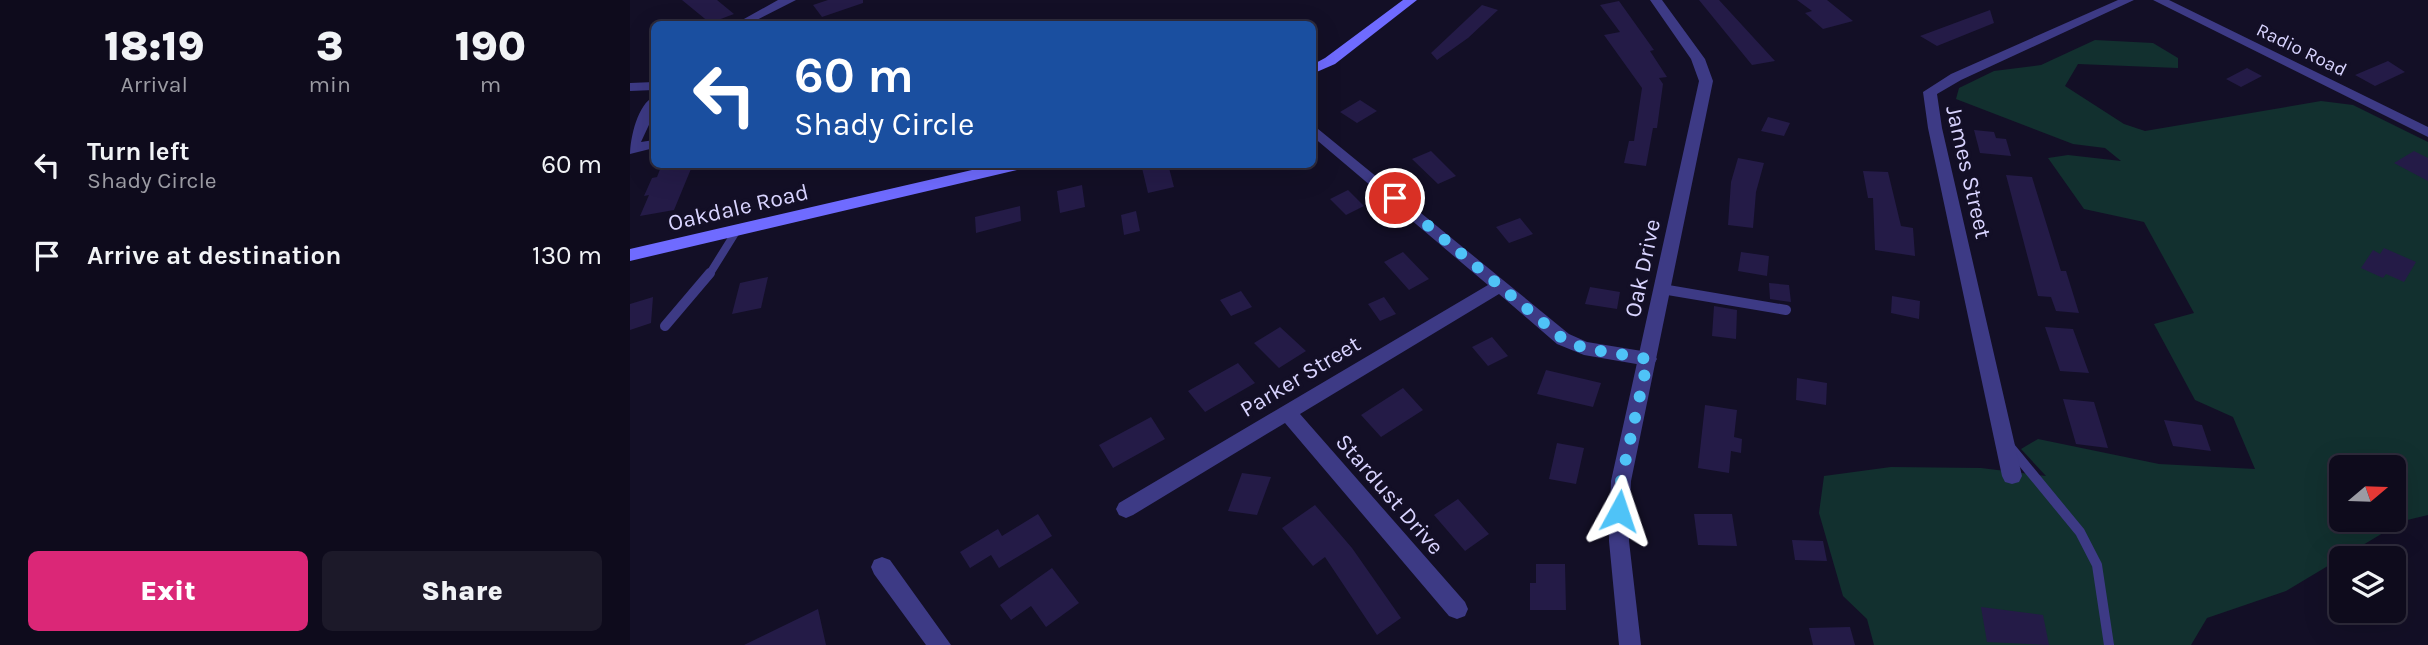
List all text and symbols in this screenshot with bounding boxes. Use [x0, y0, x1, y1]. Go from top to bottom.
street label: Radio Road [2253, 19, 2350, 81]
text: 18:19 [104, 21, 205, 71]
text: 3 [316, 21, 343, 71]
text: 190 [455, 21, 526, 71]
text: 60 m [794, 47, 914, 104]
icon: left [679, 49, 770, 140]
text: Arrival [121, 71, 188, 98]
text: min [309, 71, 351, 98]
text: m [480, 71, 501, 98]
street label: James Street [1940, 103, 1997, 242]
text: Shady Circle [794, 106, 974, 143]
text: Turn left [87, 136, 189, 167]
icon: left [28, 146, 66, 184]
text: 60 m [541, 149, 602, 180]
text: Shady Circle [87, 167, 217, 194]
pin [1365, 168, 1425, 228]
street label: Oakdale Road [665, 178, 811, 237]
icon: arrive [1376, 179, 1414, 217]
street label: Oak Drive [1619, 217, 1666, 320]
icon: arrive [28, 237, 66, 275]
text: Arrive at destination [87, 240, 341, 271]
text: 130 m [532, 240, 602, 271]
street label: Parker Street [1235, 330, 1366, 423]
street label: Stardust Drive [1330, 428, 1449, 560]
north arrow [2329, 455, 2406, 532]
map controls [2329, 455, 2406, 623]
position arrow [1582, 474, 1656, 548]
button: layers [2329, 546, 2406, 623]
button: Exit [28, 551, 308, 631]
button: Share [322, 551, 602, 631]

